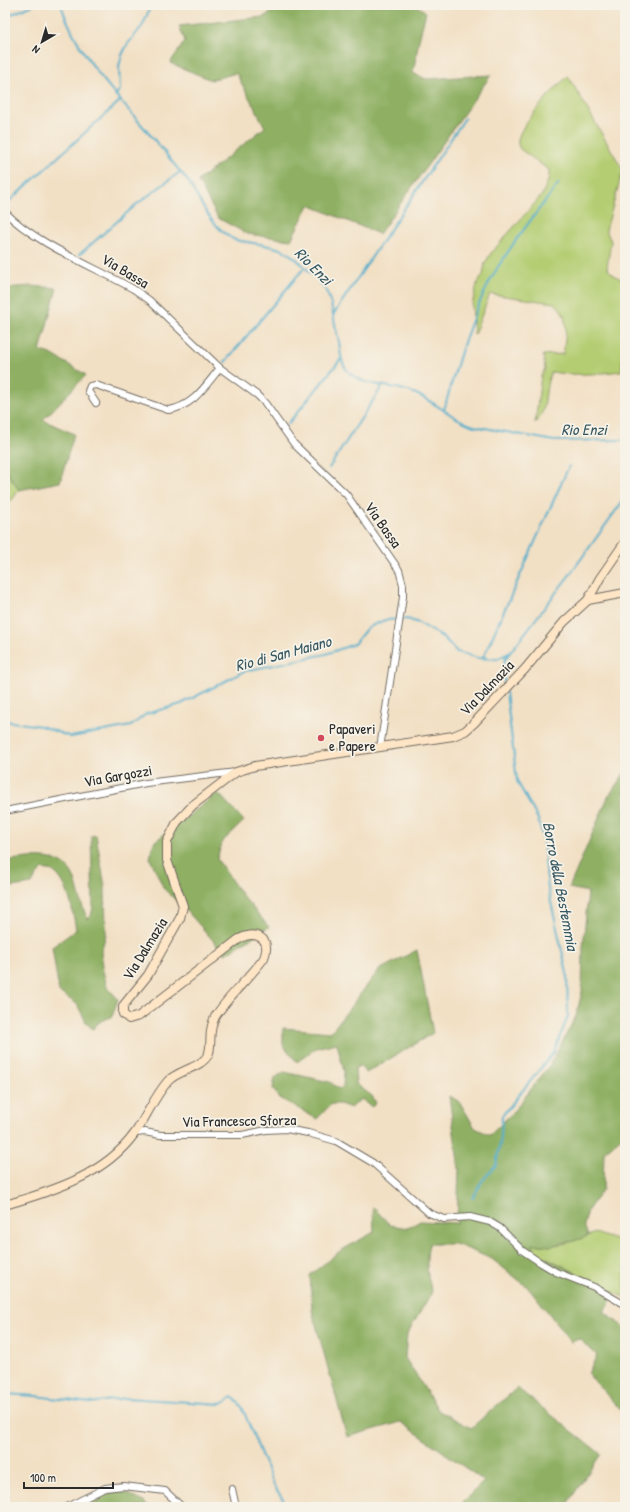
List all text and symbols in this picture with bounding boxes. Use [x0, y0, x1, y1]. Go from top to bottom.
north arrow [22, 22, 62, 62]
text: N [29, 42, 42, 57]
water label: Rio Enzi [290, 242, 339, 291]
street label: Via Bassa [98, 248, 153, 293]
water label: Rio Enzi [561, 418, 608, 440]
street label: Via Bassa [360, 497, 407, 552]
water label: Rio di San Maiano [233, 629, 335, 676]
street label: Via Dalmazia [455, 655, 519, 720]
place label: Papaveri e Papere [329, 718, 376, 756]
marker: Papaveri e Papere [316, 733, 326, 743]
street label: Via Gargozzi [82, 759, 154, 792]
water label: Borro della Bestemmia [538, 820, 585, 954]
street label: Via Dalmazia [117, 913, 172, 984]
street label: Via Francesco Sforza [182, 1109, 297, 1132]
scale bar [24, 1464, 113, 1490]
text: 100 m [30, 1469, 56, 1486]

